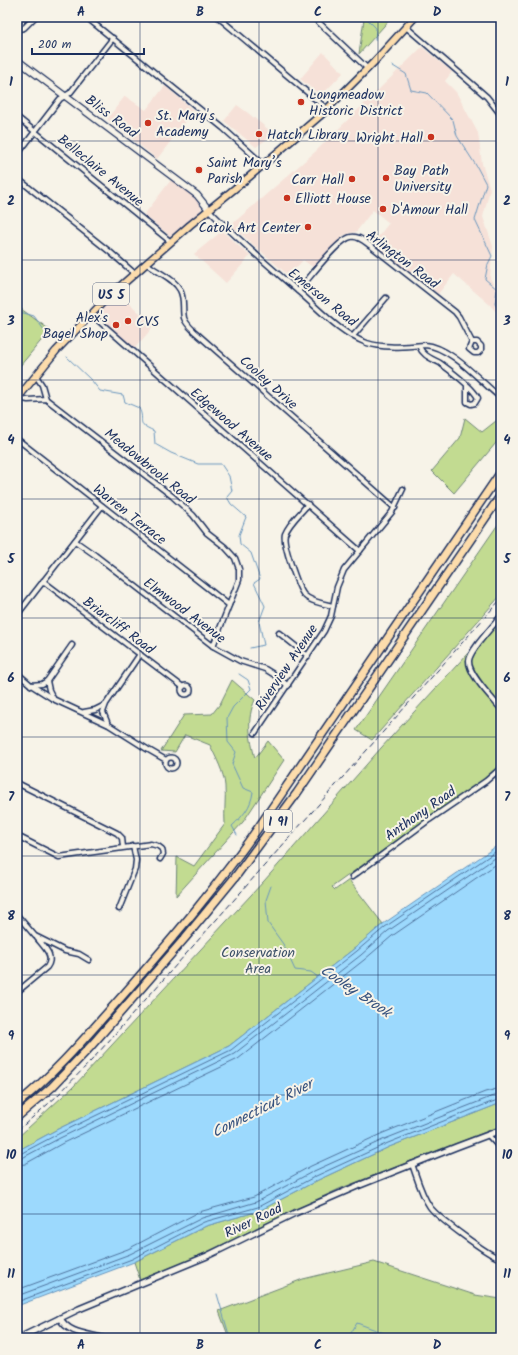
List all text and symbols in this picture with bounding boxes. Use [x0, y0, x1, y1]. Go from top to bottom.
text: A [77, 2, 85, 23]
text: B [196, 2, 204, 23]
text: C [314, 2, 322, 23]
text: D [433, 2, 442, 23]
scale bar [32, 30, 144, 56]
text: 200 m [38, 35, 72, 54]
text: 1 [9, 72, 13, 93]
text: 1 [505, 72, 509, 93]
place label: Longmeadow Historic District [309, 84, 403, 122]
street label: Bliss Road [80, 90, 143, 145]
marker: Longmeadow Historic District [296, 97, 306, 107]
place label: St. Mary's Academy [156, 105, 215, 143]
marker: St. Mary's Academy [143, 118, 153, 128]
place label: Hatch Library [267, 124, 349, 146]
place label: Wright Hall [356, 127, 424, 149]
street label: Belleclaire Avenue [52, 129, 149, 213]
marker: Hatch Library [254, 129, 264, 139]
marker: Wright Hall [426, 132, 436, 142]
place label: Saint Mary’s Parish [207, 152, 282, 190]
place label: Bay Path University [394, 160, 452, 198]
marker: Saint Mary’s Parish [194, 165, 204, 175]
place label: Carr Hall [291, 169, 345, 191]
marker: Bay Path University [381, 173, 391, 183]
marker: Carr Hall [347, 174, 357, 184]
place label: Elliott House [295, 188, 372, 210]
text: 2 [7, 191, 15, 212]
text: 2 [503, 191, 511, 212]
marker: Elliott House [282, 193, 292, 203]
place label: D'Amour Hall [391, 199, 468, 221]
marker: D'Amour Hall [378, 204, 388, 214]
place label: Catok Art Center [198, 217, 301, 239]
marker: Catok Art Center [303, 222, 313, 232]
street label: Arlington Road [361, 225, 445, 295]
street label: Emerson Road [283, 263, 363, 333]
road number: US 5 [93, 283, 129, 305]
place label: Alex's Bagel Shop [43, 307, 108, 345]
text: 3 [6, 311, 15, 332]
place label: CVS [136, 311, 160, 333]
text: 3 [502, 311, 511, 332]
marker: CVS [123, 316, 133, 326]
marker: Alex's Bagel Shop [111, 320, 121, 330]
street label: Cooley Drive [234, 350, 303, 416]
street label: Edgewood Avenue [185, 382, 278, 468]
street label: Meadowbrook Road [99, 423, 200, 511]
text: 4 [7, 430, 15, 451]
text: 4 [503, 430, 511, 451]
street label: Warren Terrace [88, 479, 172, 551]
text: 5 [7, 549, 16, 570]
text: 5 [503, 549, 512, 570]
street label: Elmwood Avenue [138, 572, 231, 650]
street label: Briarcliff Road [78, 591, 160, 661]
street label: Riverview Avenue [250, 619, 324, 715]
text: 6 [7, 668, 15, 689]
text: 6 [503, 668, 511, 689]
street label: Anthony Road [380, 780, 462, 847]
text: 7 [8, 787, 15, 808]
text: 7 [504, 787, 511, 808]
road number: I 91 [264, 810, 292, 832]
text: 8 [7, 906, 15, 927]
text: 8 [503, 906, 511, 927]
park label: Conservation Area [221, 942, 295, 980]
water label: Cooley Brook [315, 959, 397, 1026]
text: 9 [8, 1026, 15, 1047]
text: 9 [504, 1026, 511, 1047]
water label: Connecticut River [208, 1072, 320, 1145]
text: 10 [6, 1145, 17, 1166]
text: 10 [502, 1145, 513, 1166]
street label: River Road [221, 1197, 287, 1244]
text: 11 [7, 1264, 15, 1285]
text: 11 [503, 1264, 511, 1285]
text: A [77, 1335, 85, 1355]
text: B [196, 1335, 204, 1355]
text: C [314, 1335, 322, 1355]
text: D [433, 1335, 442, 1355]

